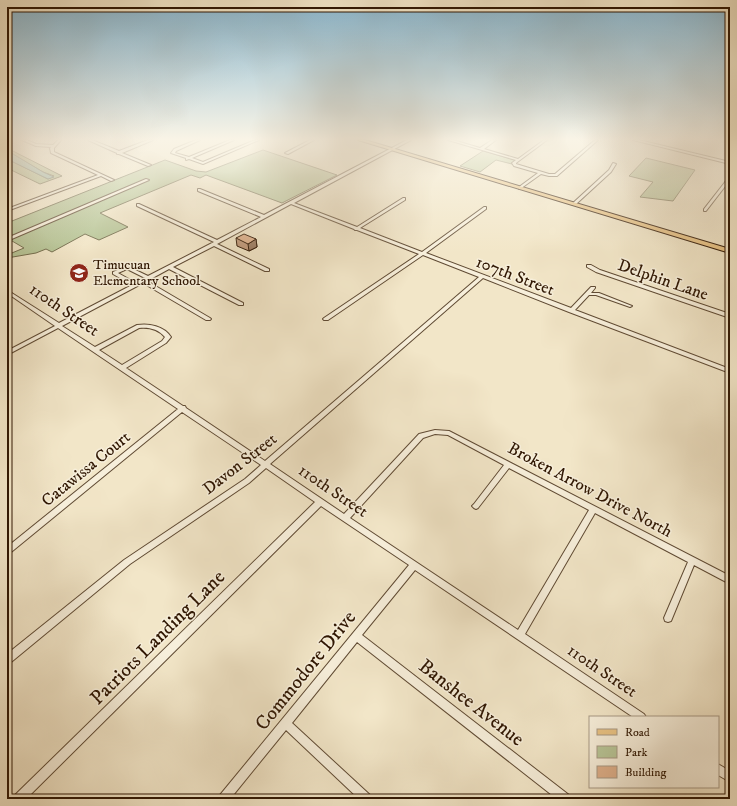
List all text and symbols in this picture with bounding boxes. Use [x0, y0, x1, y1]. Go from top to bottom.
street label: 107th Street [473, 251, 558, 301]
street label: Delphin Lane [615, 254, 711, 306]
place label: Timucuan Elementary School [93, 256, 201, 290]
school or university icon: Timucuan Elementary School [68, 262, 90, 284]
street label: 110th Street [25, 279, 104, 342]
street label: Catawissa Court [37, 426, 135, 512]
street label: Davon Street [198, 428, 282, 500]
street label: Broken Arrow Drive North [504, 437, 676, 543]
street label: 110th Street [294, 460, 373, 523]
street label: Patriots Landing Lane [85, 565, 231, 711]
street label: Commodore Drive [250, 606, 362, 736]
street label: 110th Street [563, 640, 642, 703]
street label: Banshee Avenue [413, 654, 529, 752]
legend [589, 716, 719, 788]
text: Road [625, 725, 650, 740]
text: Park [625, 745, 647, 760]
text: Building [625, 765, 666, 780]

